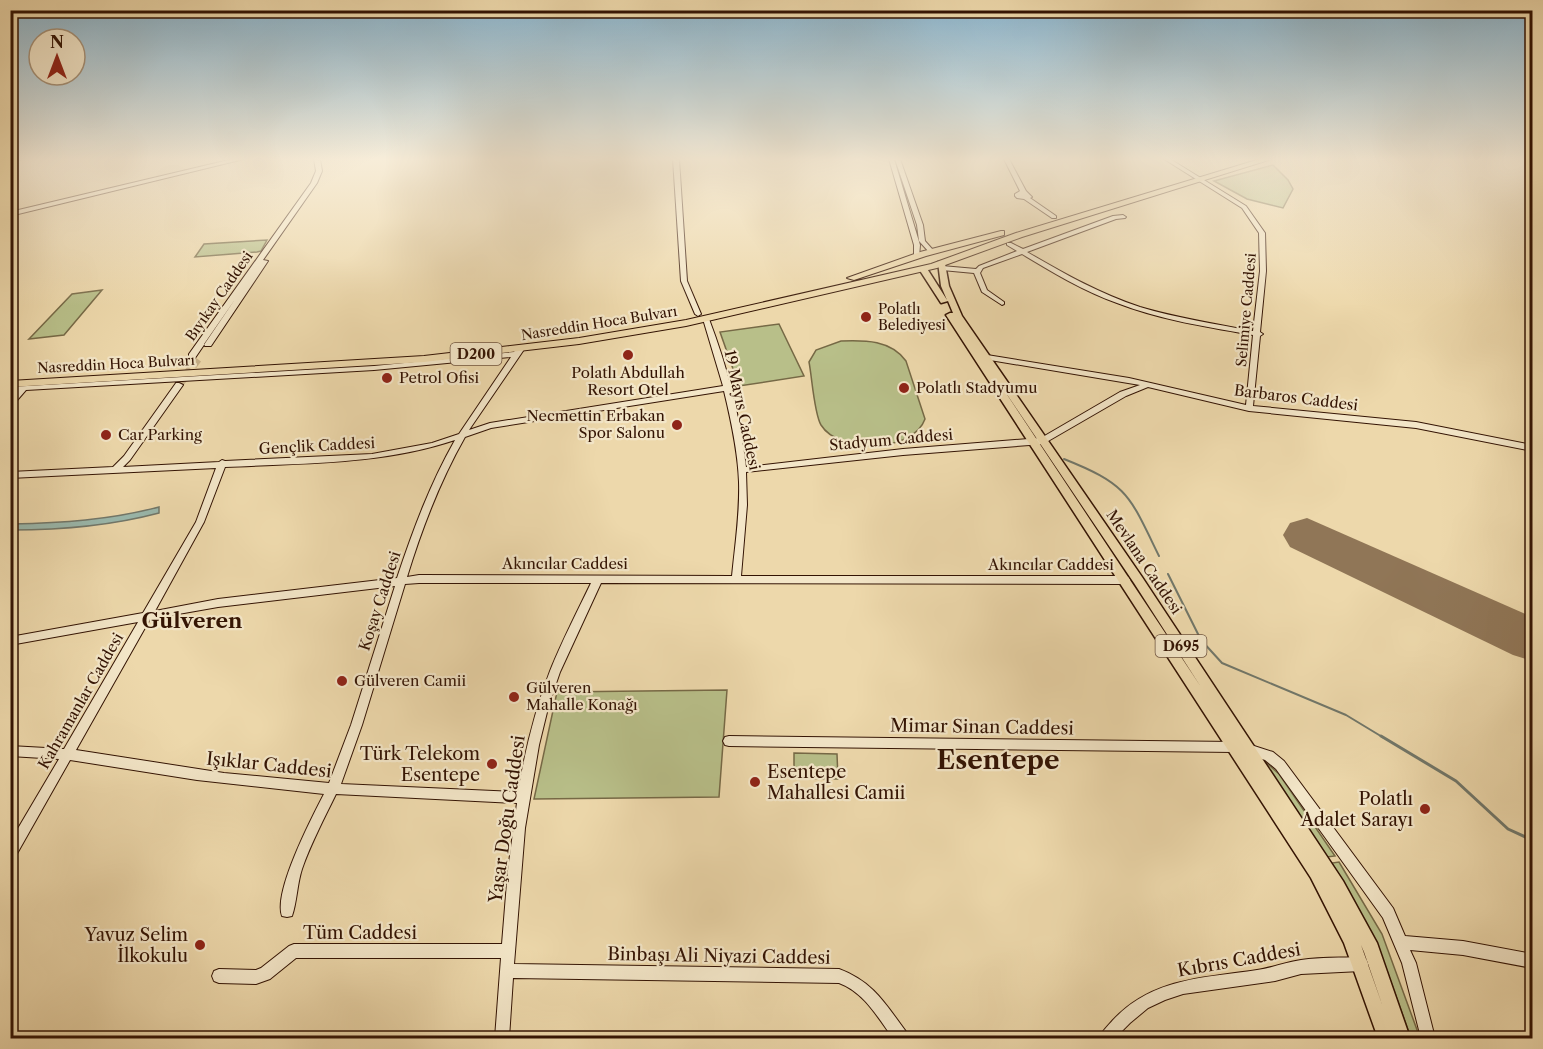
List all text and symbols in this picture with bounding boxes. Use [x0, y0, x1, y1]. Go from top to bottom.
north arrow [27, 27, 87, 87]
text: N [50, 32, 64, 52]
street label: Bıyıkay Caddesi [181, 248, 257, 344]
street label: Selimiye Caddesi [1232, 252, 1260, 368]
place label: Polatlı Belediyesi [878, 300, 946, 334]
street label: Nasreddin Hoca Bulvarı [520, 302, 678, 344]
marker: Polatlı Belediyesi [859, 310, 873, 324]
road number: D200 [450, 343, 502, 365]
marker: Polatlı Abdullah Resort Otel [621, 348, 635, 362]
street label: 19 Mayıs Caddesi [720, 348, 765, 472]
street label: Nasreddin Hoca Bulvarı [37, 351, 195, 377]
place label: Polatlı Abdullah Resort Otel [571, 363, 685, 399]
place label: Petrol Ofisi [399, 368, 479, 387]
marker: Petrol Ofisi [380, 371, 394, 385]
place label: Polatlı Stadyumu [916, 378, 1037, 397]
street label: Barbaros Caddesi [1233, 380, 1360, 415]
marker: Polatlı Stadyumu [897, 381, 911, 395]
place label: Necmettin Erbakan Spor Salonu [526, 406, 666, 442]
marker: Necmettin Erbakan Spor Salonu [670, 418, 684, 432]
place label: Car Parking [118, 425, 202, 444]
street label: Stadyum Caddesi [828, 425, 954, 454]
marker: Car Parking [99, 428, 113, 442]
street label: Gençlik Caddesi [258, 433, 376, 458]
street label: Mevlana Caddesi [1103, 506, 1187, 618]
street label: Koşay Caddesi [354, 548, 405, 653]
street label: Akıncılar Caddesi [501, 554, 628, 573]
street label: Akıncılar Caddesi [987, 555, 1114, 574]
district label: Gülveren [142, 608, 243, 633]
street label: Kahramanlar Caddesi [34, 629, 128, 772]
road number: D695 [1156, 635, 1206, 657]
place label: Gülveren Camii [354, 671, 466, 690]
marker: Gülveren Camii [335, 674, 349, 688]
place label: Gülveren Mahalle Konağı [526, 678, 638, 714]
marker: Gülveren Mahalle Konağı [507, 690, 521, 704]
street label: Mimar Sinan Caddesi [890, 714, 1075, 740]
street label: Yaşar Doğu Caddesi [484, 733, 530, 905]
place label: Türk Telekom Esentepe [360, 743, 480, 786]
district label: Esentepe [936, 744, 1060, 776]
street label: Işıklar Caddesi [205, 747, 333, 783]
marker: Türk Telekom Esentepe [485, 757, 499, 771]
place label: Esentepe Mahallesi Camii [767, 761, 906, 804]
marker: Esentepe Mahallesi Camii [748, 775, 762, 789]
place label: Polatlı Adalet Sarayı [1300, 788, 1414, 831]
marker: Polatlı Adalet Sarayı [1418, 802, 1432, 816]
street label: Tüm Caddesi [303, 922, 417, 944]
place label: Yavuz Selim İlkokulu [84, 924, 188, 967]
marker: Yavuz Selim İlkokulu [193, 938, 207, 952]
street label: Kıbrıs Caddesi [1176, 938, 1303, 982]
street label: Binbaşı Ali Niyazi Caddesi [607, 943, 831, 969]

